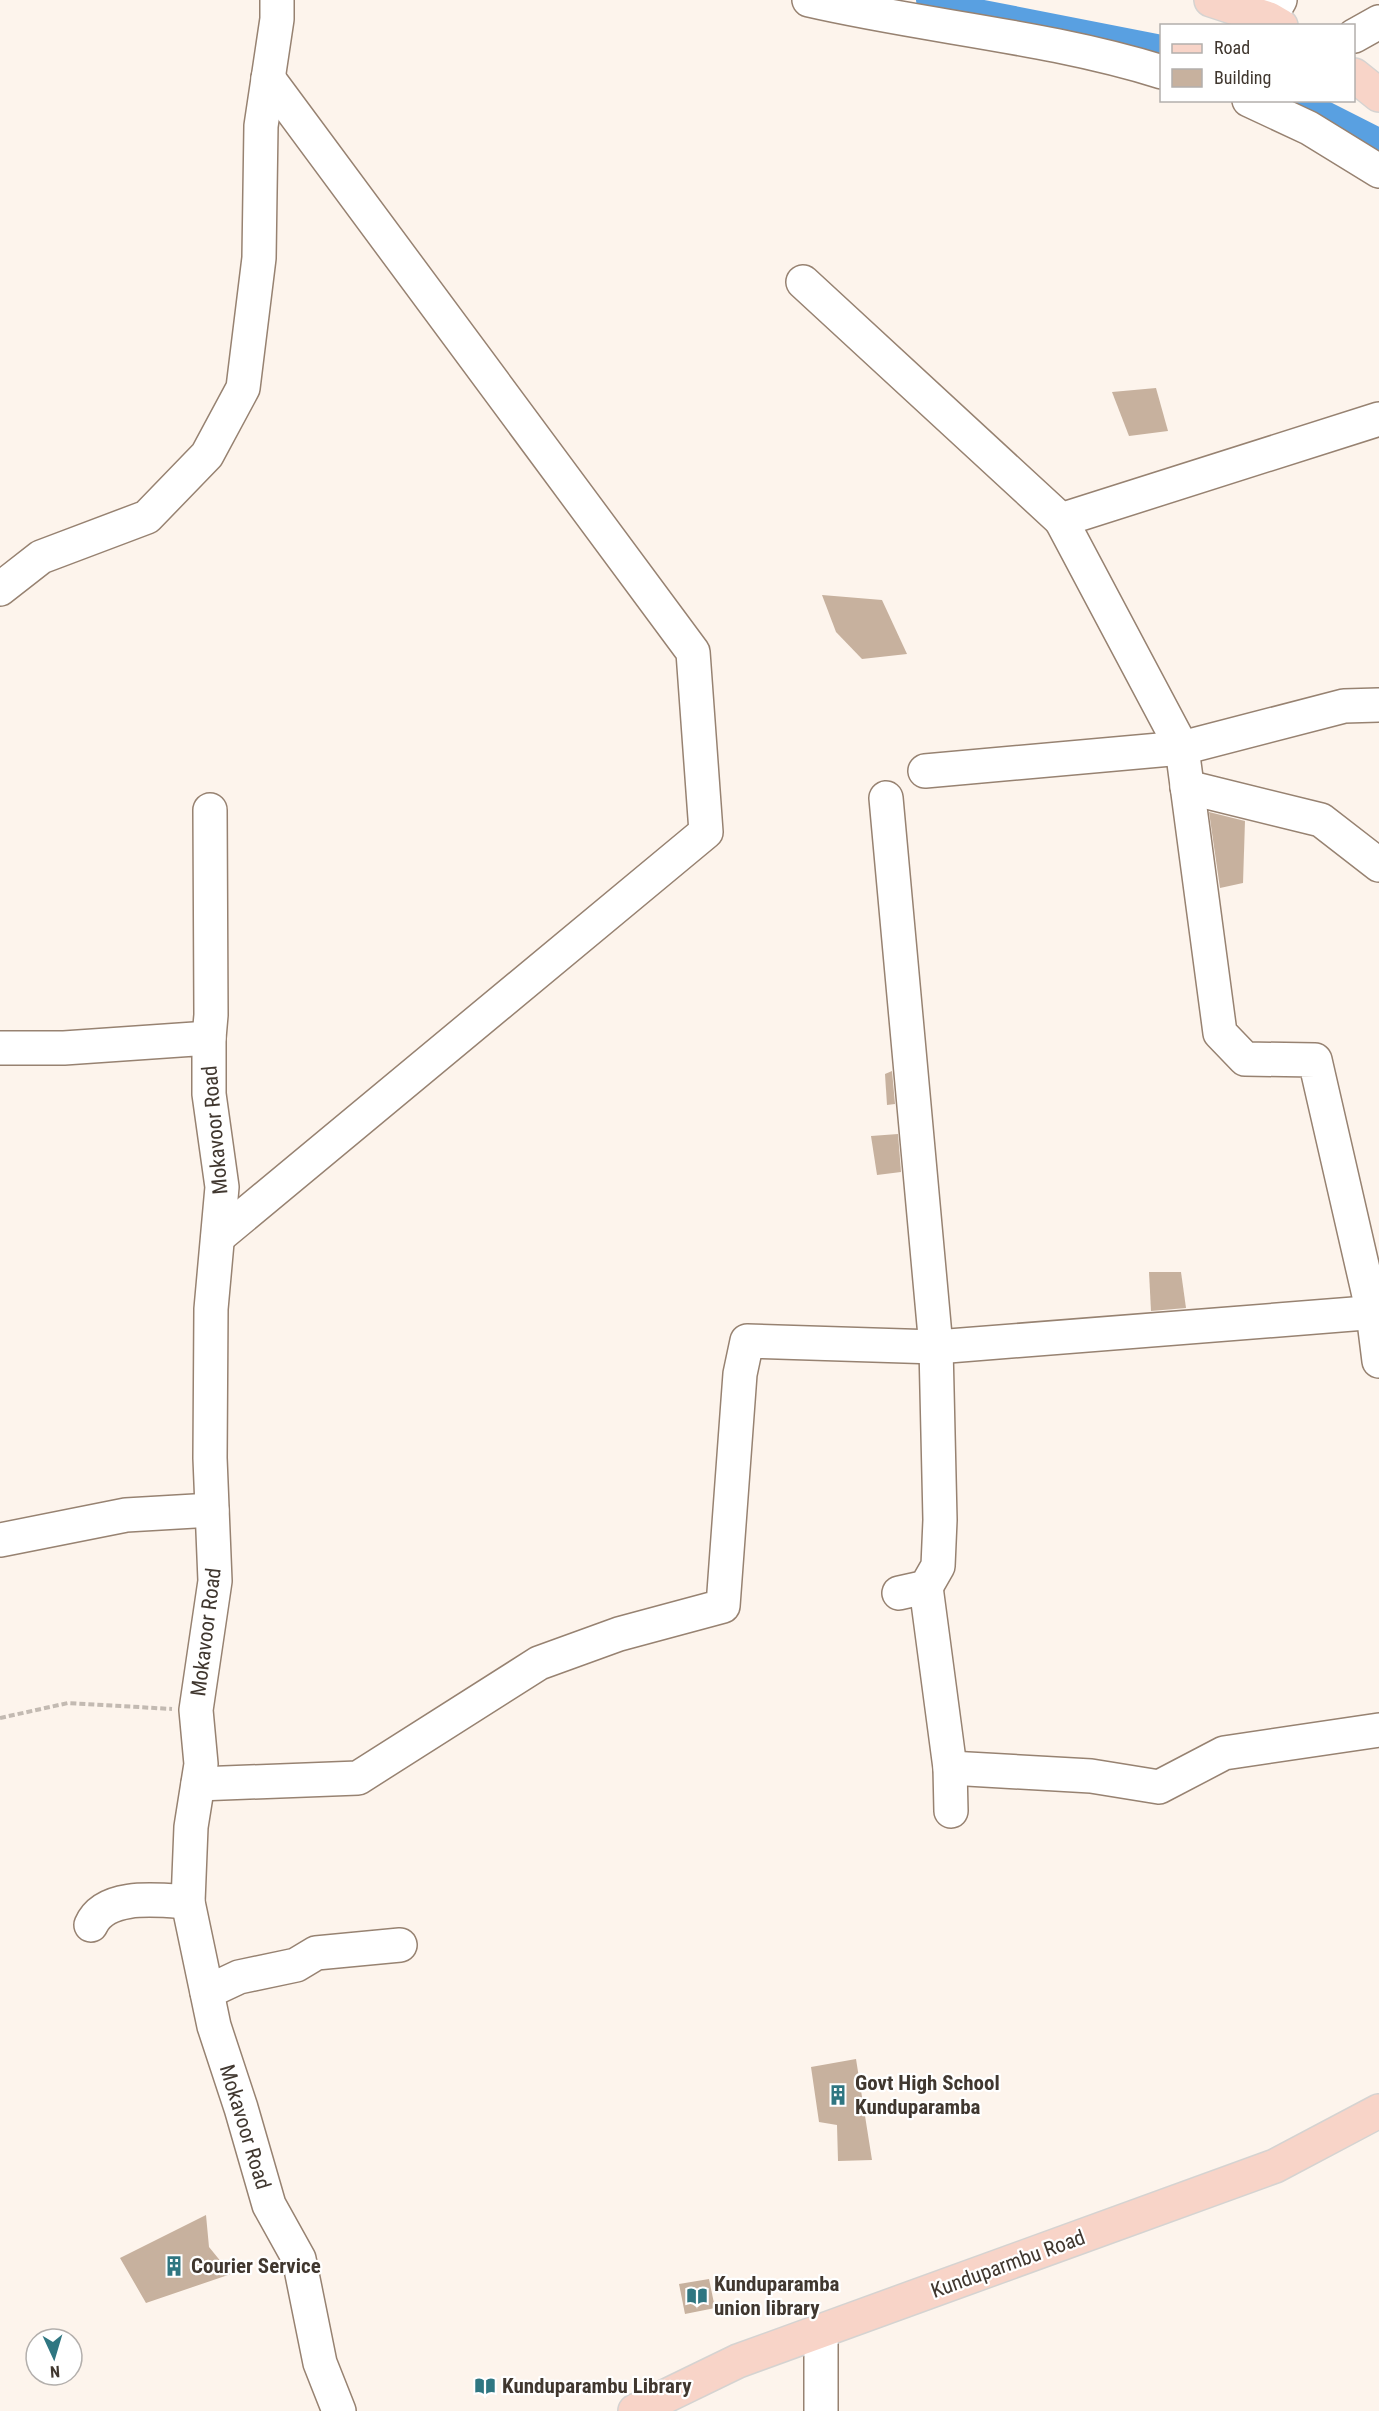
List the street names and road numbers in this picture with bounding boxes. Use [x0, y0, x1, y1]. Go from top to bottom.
street label: Mokavoor Road [197, 1065, 233, 1195]
street label: Mokavoor Road [186, 1566, 226, 1698]
street label: Mokavoor Road [215, 2062, 275, 2192]
street label: Kunduparmbu Road [928, 2225, 1088, 2303]

